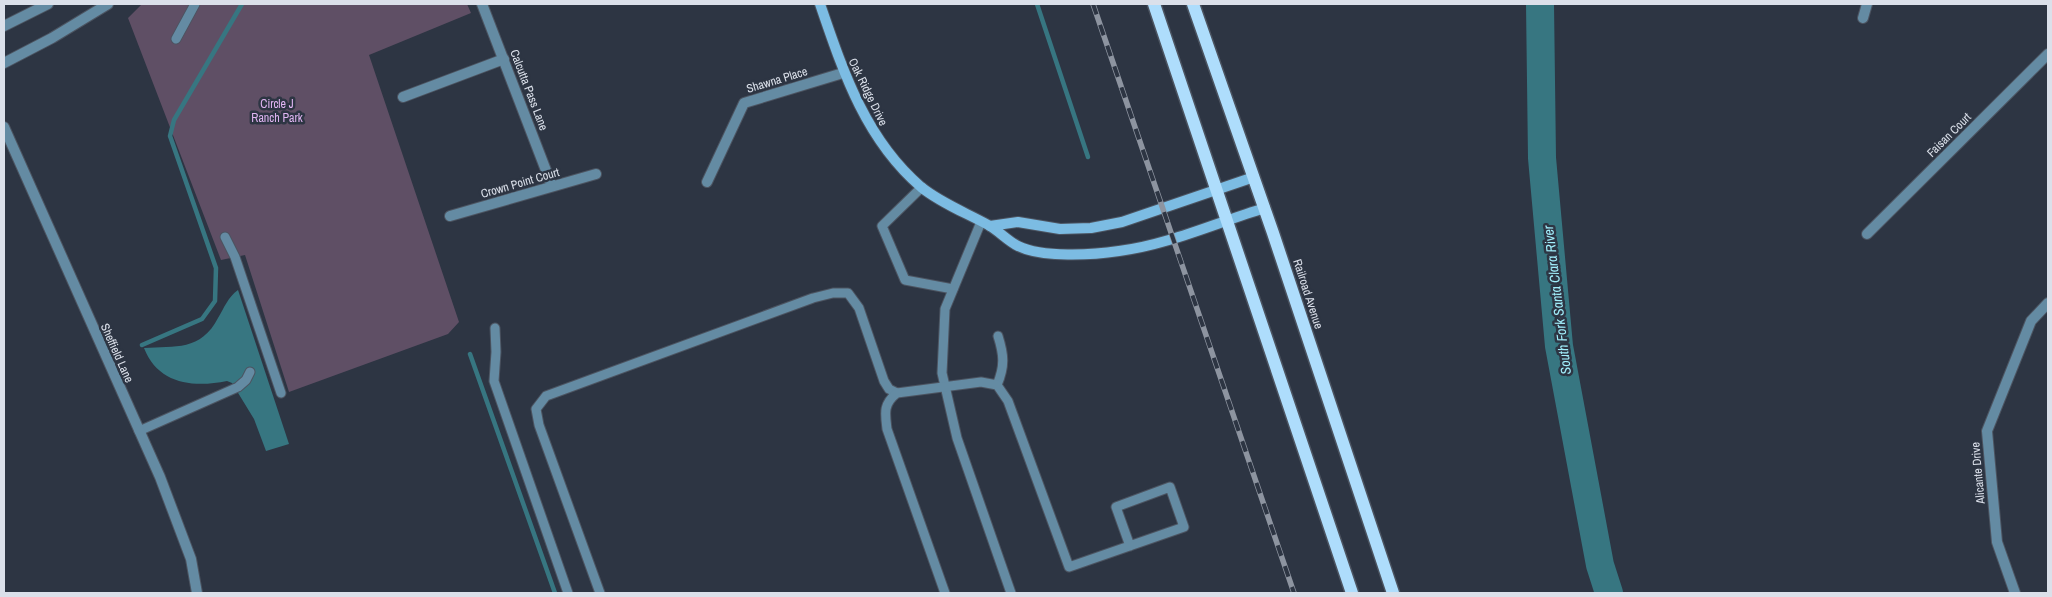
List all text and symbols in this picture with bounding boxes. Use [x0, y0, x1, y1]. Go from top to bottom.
street label: Calcutta Pass Lane [506, 47, 552, 133]
street label: Oak Ridge Drive [845, 56, 891, 128]
street label: Shawna Place [745, 63, 809, 97]
park label: Circle J Ranch Park [251, 96, 303, 126]
street label: Faisan Court [1923, 109, 1975, 161]
street label: Crown Point Court [479, 164, 561, 202]
water label: South Fork Santa Clara River [1539, 223, 1575, 376]
street label: Railroad Avenue [1289, 257, 1327, 331]
street label: Sheffield Lane [97, 321, 137, 385]
street label: Alicante Drive [1967, 442, 1989, 505]

